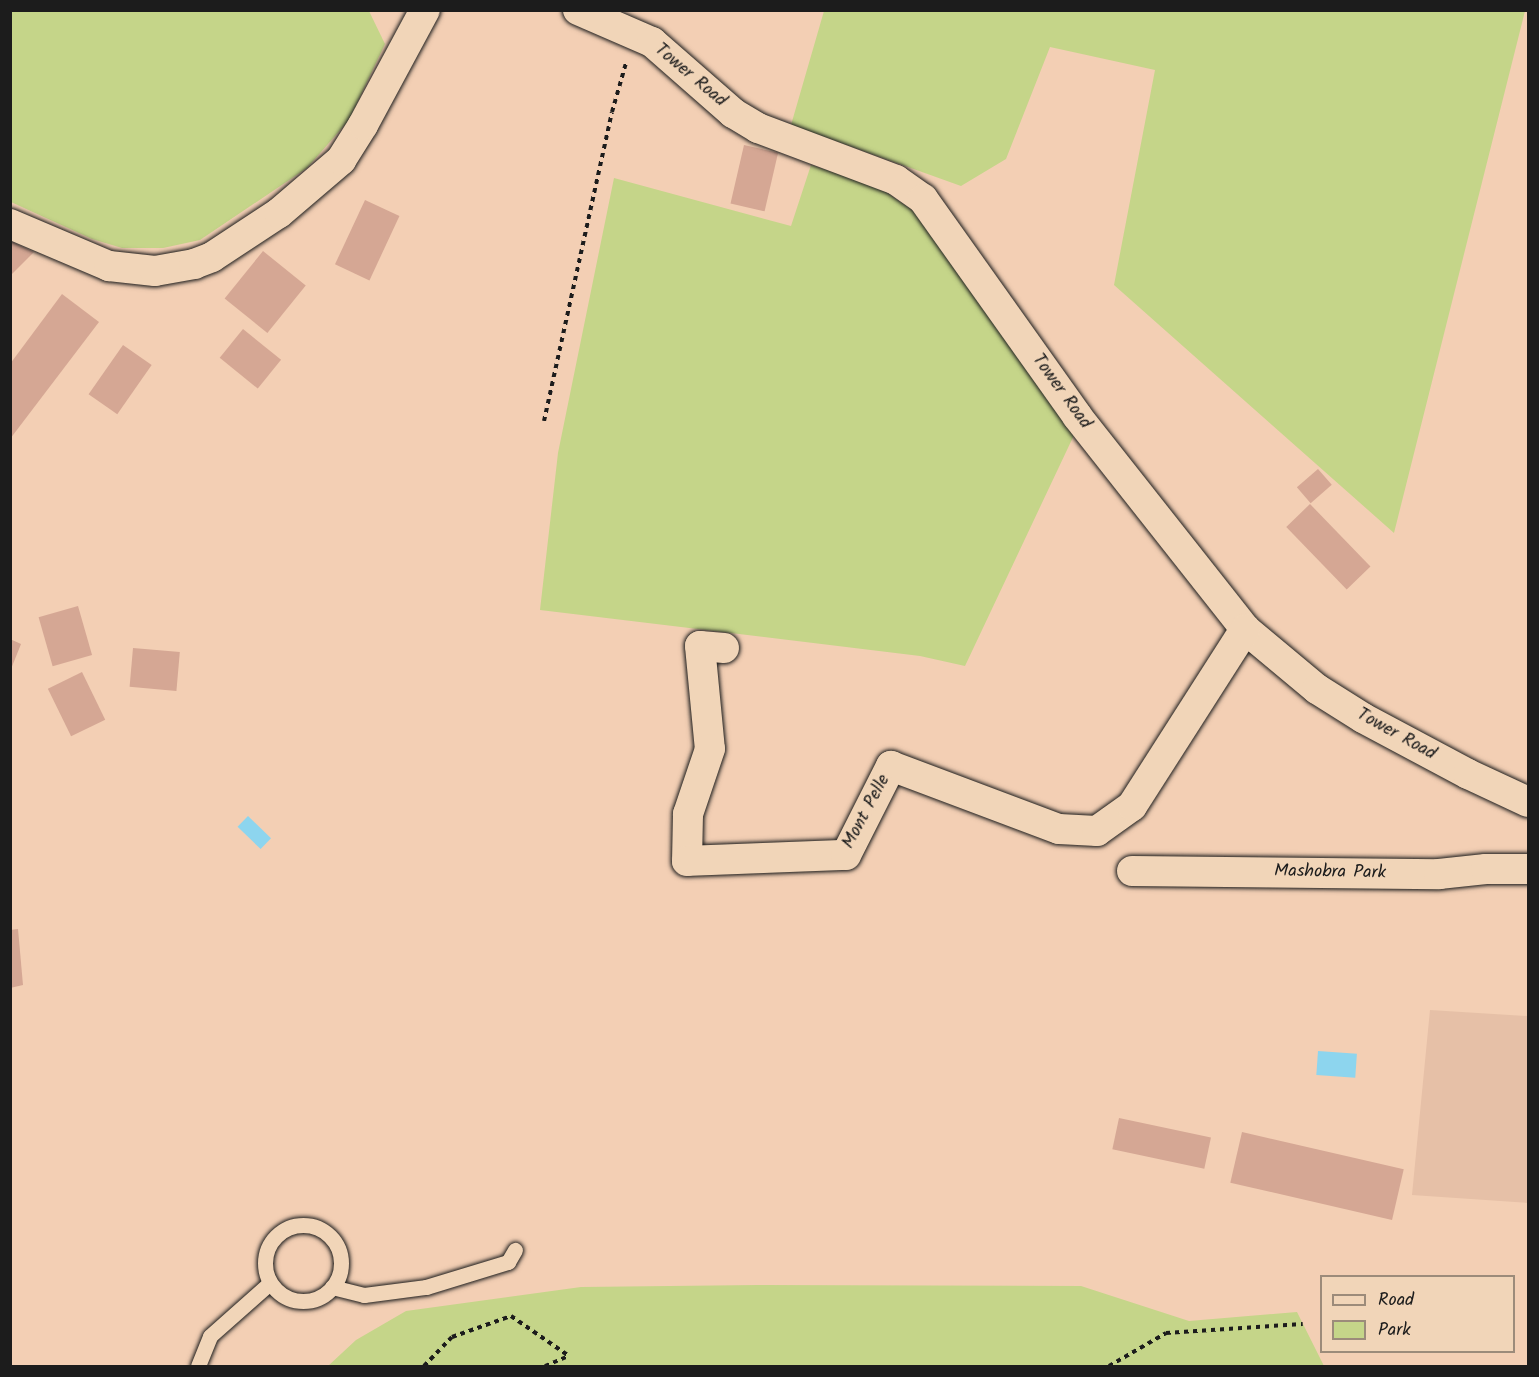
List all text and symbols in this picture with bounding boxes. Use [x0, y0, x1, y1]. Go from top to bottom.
street label: Tower Road [650, 40, 730, 112]
street label: Tower Road [1027, 350, 1095, 434]
street label: Tower Road [1353, 704, 1439, 766]
street label: Mont Pelle [838, 771, 896, 853]
street label: Mashobra Park [1274, 861, 1386, 885]
legend [1320, 1275, 1515, 1353]
text: Road [1378, 1286, 1414, 1315]
text: Park [1378, 1316, 1411, 1345]

